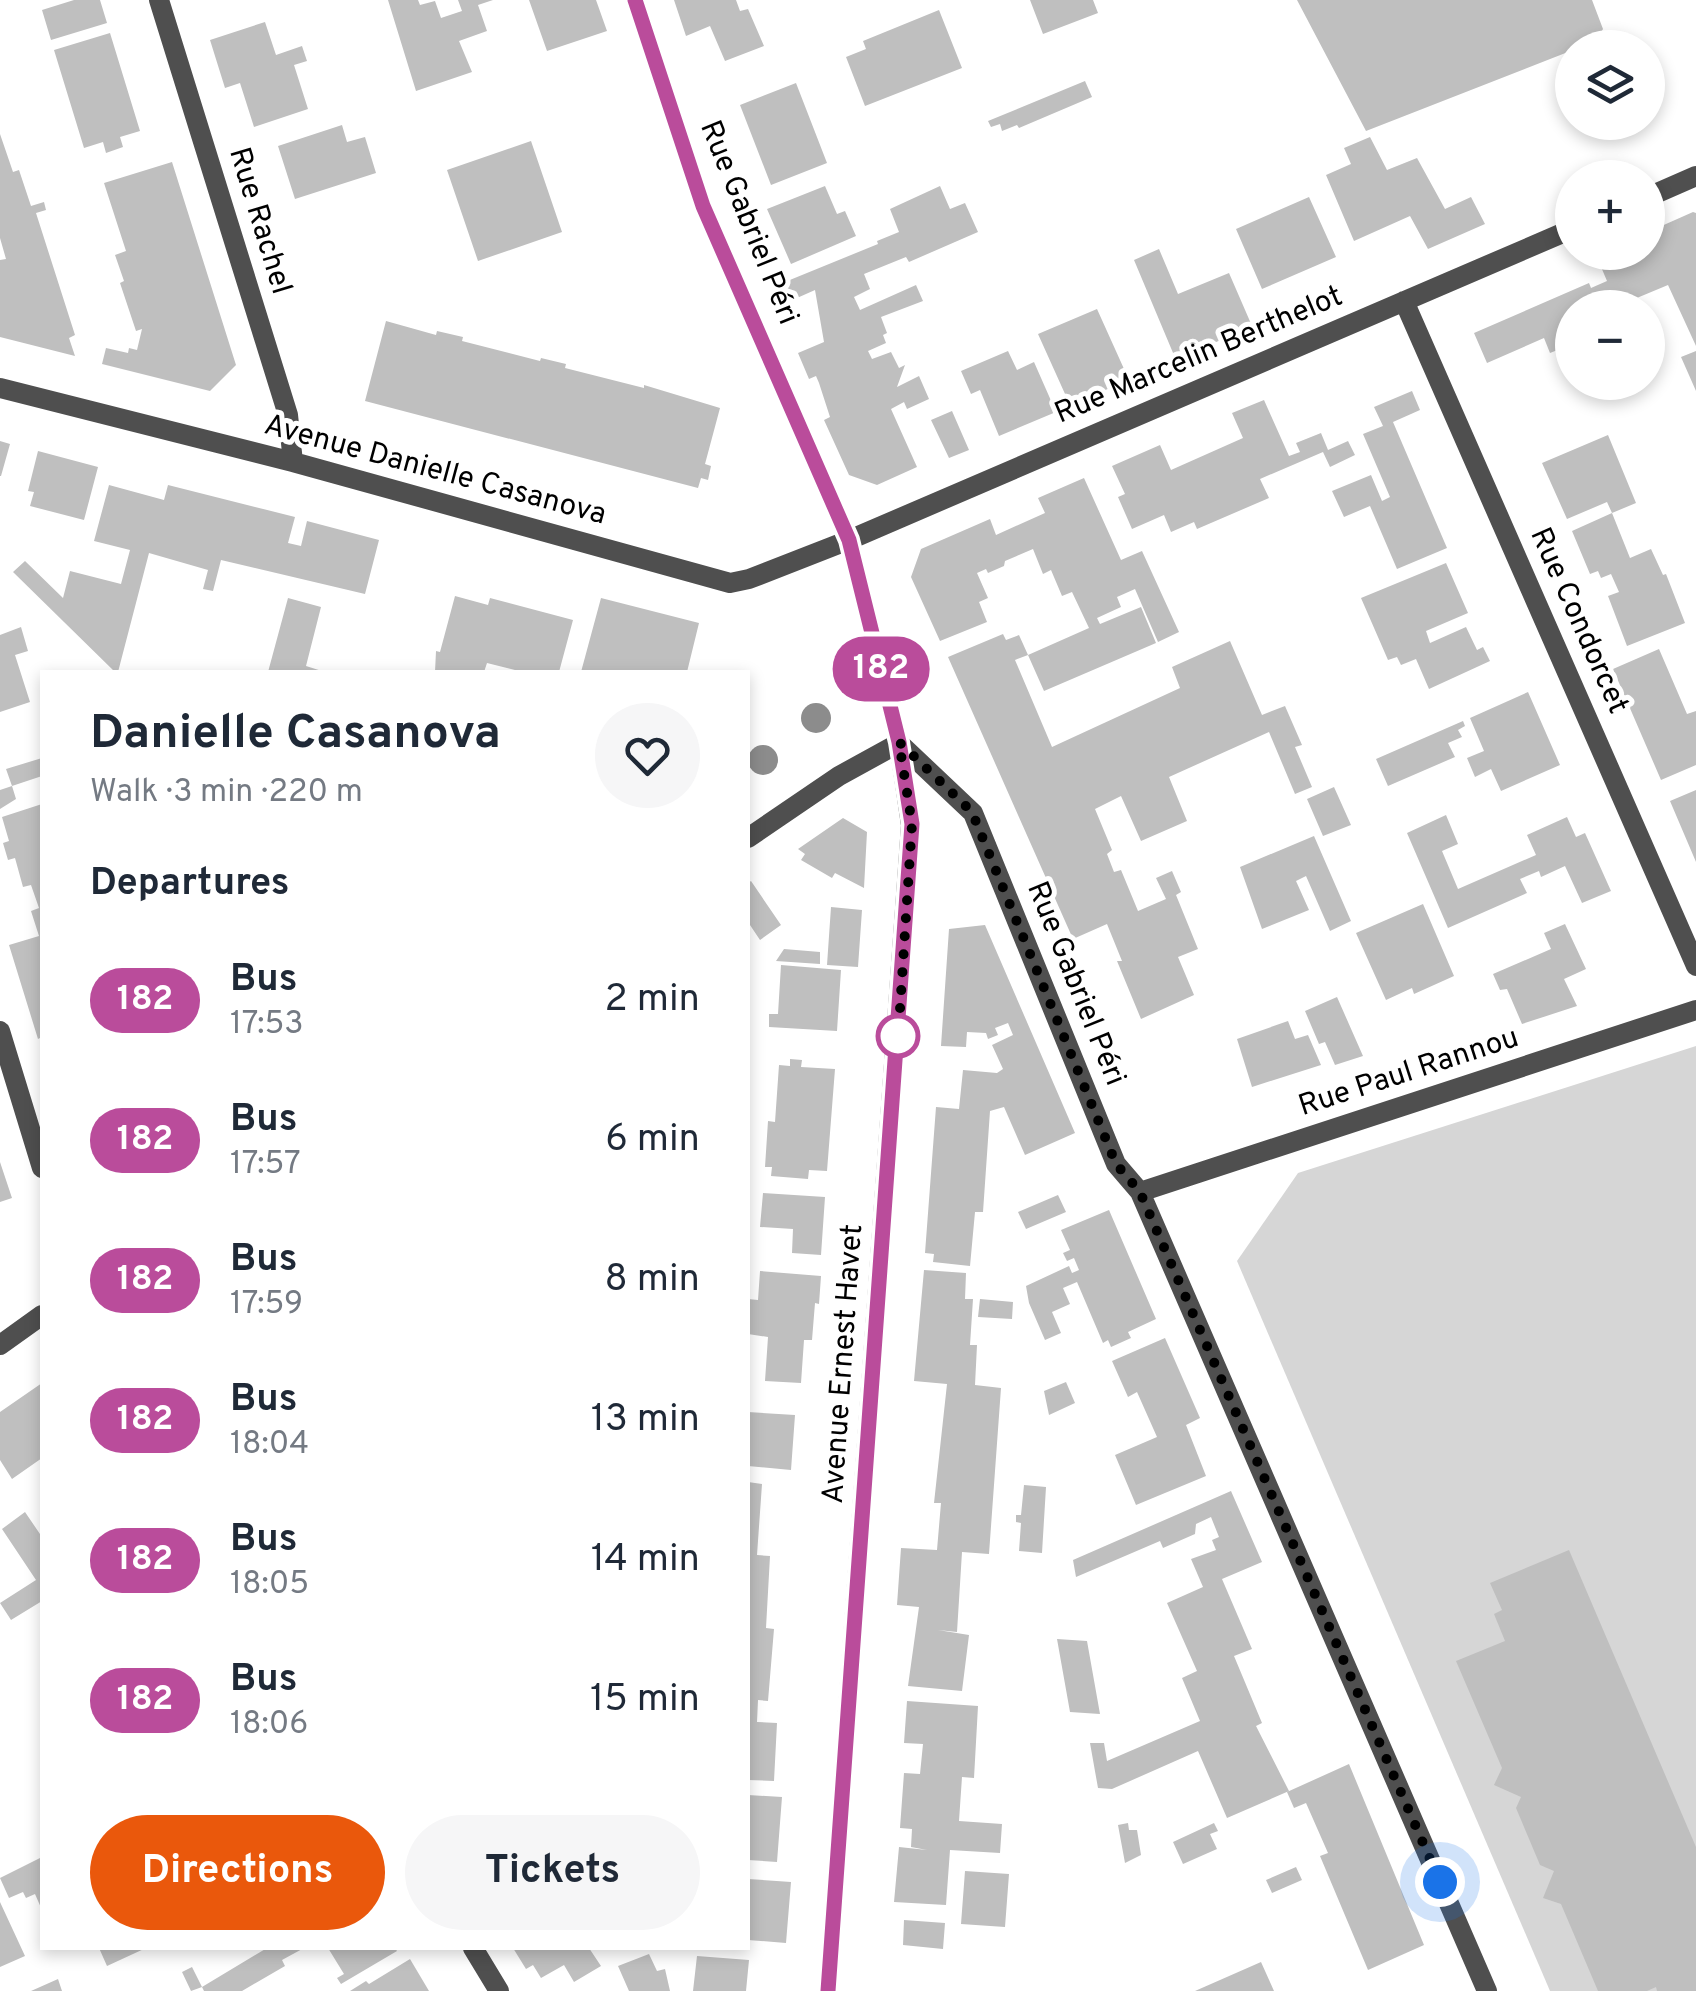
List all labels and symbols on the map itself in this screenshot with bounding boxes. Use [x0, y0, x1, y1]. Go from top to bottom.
street label: Rue Gabriel Péri [690, 115, 806, 331]
street label: Rue Rachel [219, 143, 299, 299]
street label: Rue Marcelin Berthelot [1050, 279, 1348, 433]
street label: Avenue Danielle Casanova [260, 408, 610, 534]
street label: Rue Condorcet [1520, 522, 1636, 720]
line badge: 182 [824, 636, 938, 702]
street label: Rue Gabriel Péri [1017, 876, 1133, 1092]
unlabelled marker [877, 1015, 919, 1057]
street label: Rue Paul Rannou [1294, 1020, 1524, 1126]
street label: Avenue Ernest Havet [816, 1223, 872, 1505]
your location [1415, 1857, 1465, 1907]

